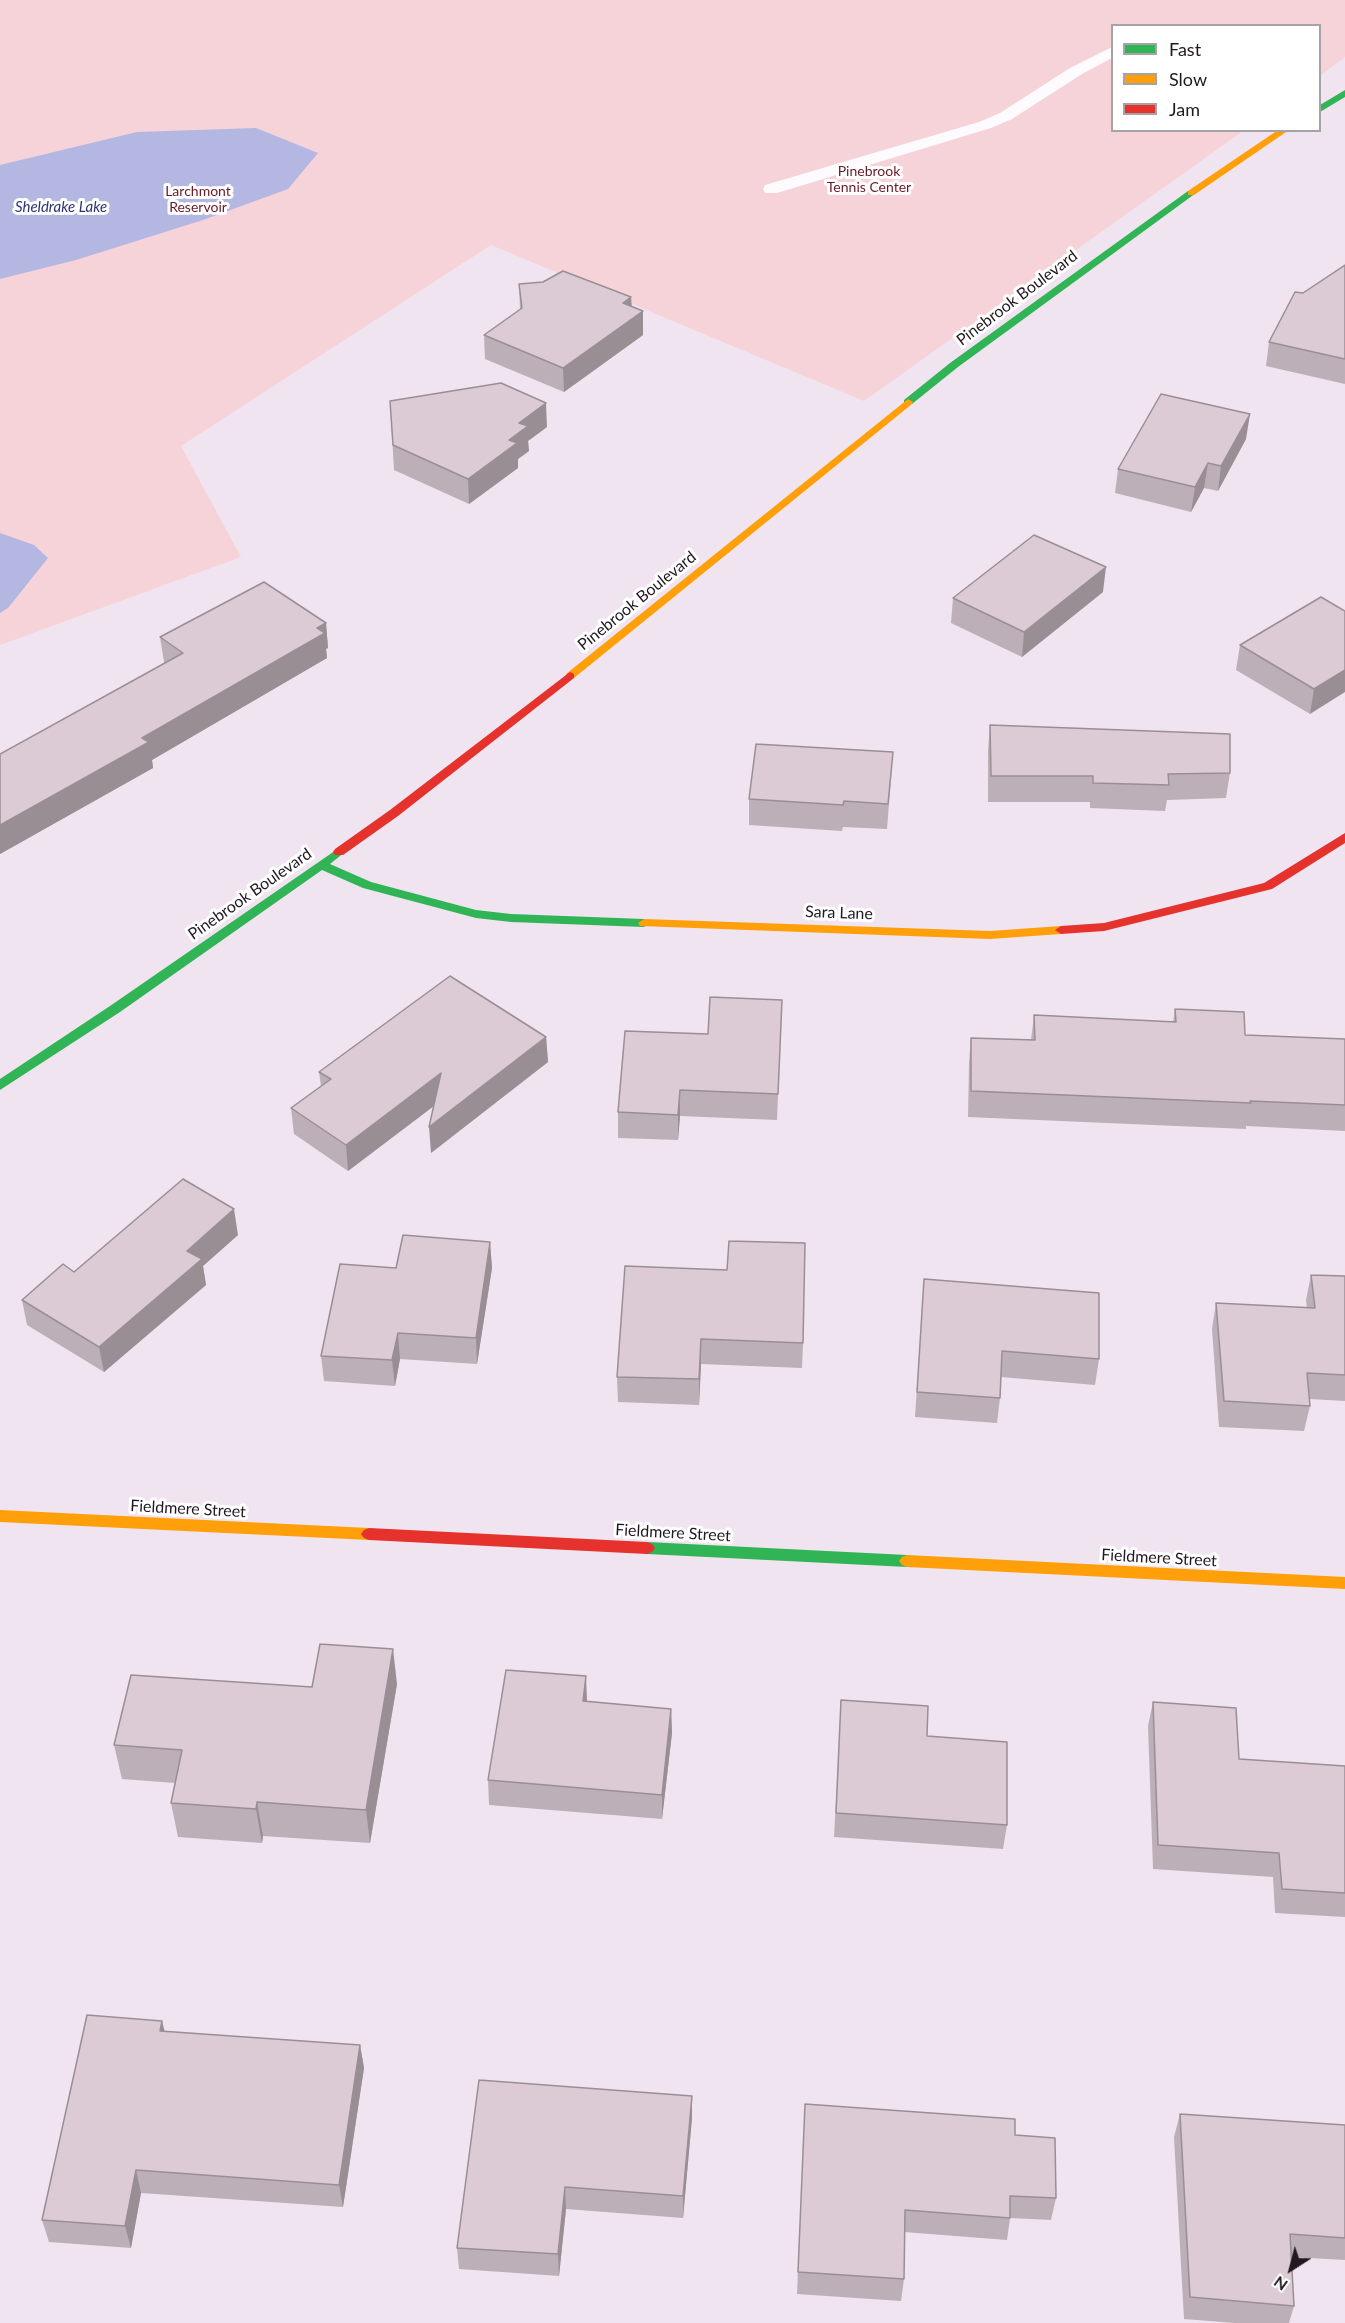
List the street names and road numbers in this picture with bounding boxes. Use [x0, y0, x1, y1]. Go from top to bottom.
street label: Pinebrook Boulevard [953, 246, 1081, 350]
street label: Pinebrook Boulevard [574, 547, 700, 655]
street label: Pinebrook Boulevard [185, 844, 315, 944]
street label: Sara Lane [805, 902, 873, 924]
street label: Fieldmere Street [130, 1496, 246, 1522]
street label: Fieldmere Street [615, 1520, 731, 1546]
street label: Fieldmere Street [1101, 1545, 1217, 1571]

